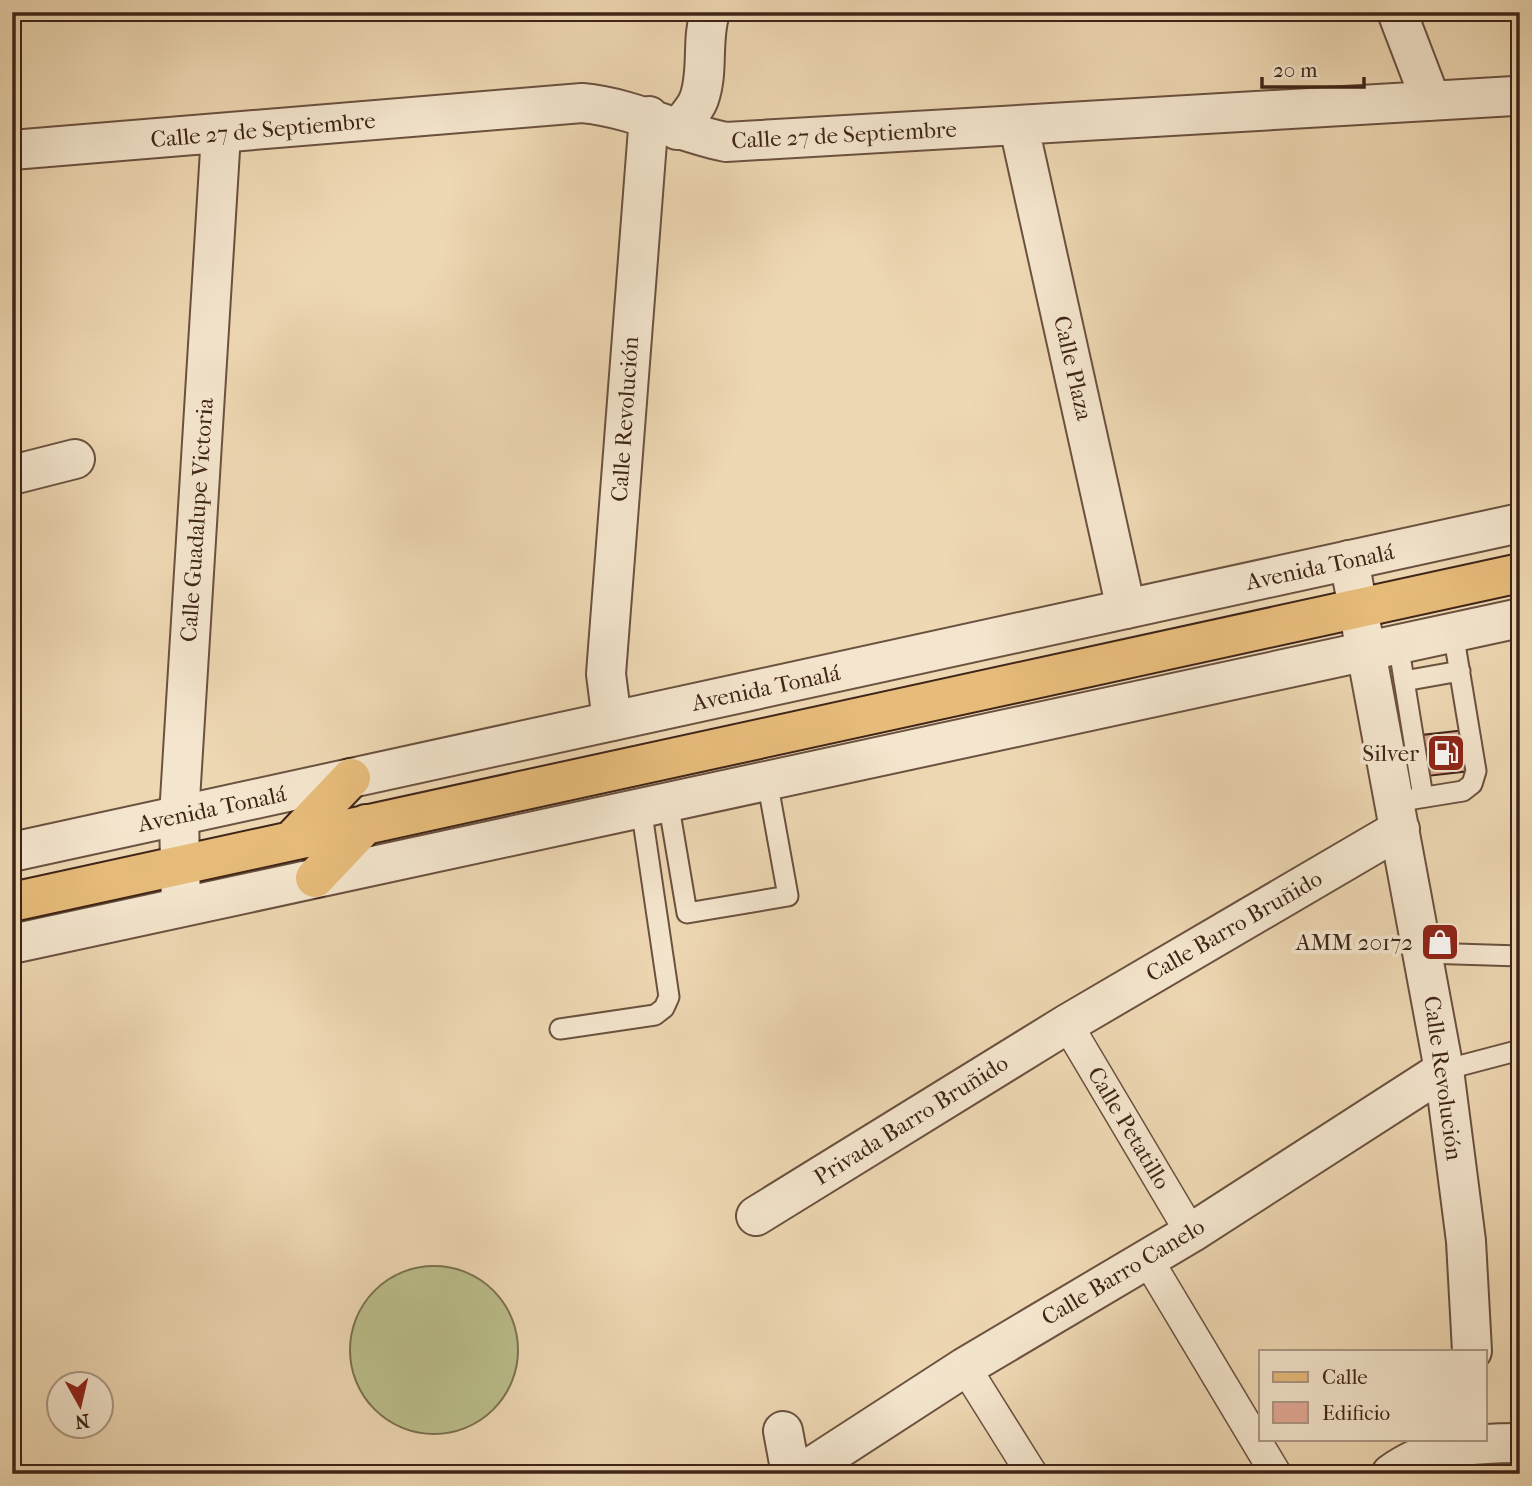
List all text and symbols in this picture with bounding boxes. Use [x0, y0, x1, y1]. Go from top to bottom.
scale bar [1262, 46, 1364, 90]
text: 20 m [1273, 58, 1318, 82]
street label: Calle 27 de Septiembre [149, 107, 377, 153]
street label: Calle 27 de Septiembre [731, 116, 957, 154]
street label: Calle Plaza [1048, 313, 1098, 423]
street label: Calle Revolución [606, 335, 644, 503]
street label: Calle Guadalupe Victoria [175, 397, 219, 643]
street label: Avenida Tonalá [1242, 538, 1397, 596]
street label: Avenida Tonalá [688, 659, 843, 717]
fuel station icon: Silver [1425, 732, 1467, 774]
place label: Silver [1362, 740, 1419, 767]
street label: Avenida Tonalá [134, 780, 289, 838]
street label: Calle Barro Bruñido [1141, 865, 1327, 987]
shop icon: AMM 20172 [1419, 921, 1461, 963]
place label: AMM 20172 [1295, 929, 1413, 956]
street label: Calle Revolución [1418, 994, 1468, 1163]
street label: Privada Barro Bruñido [809, 1049, 1013, 1191]
street label: Calle Petatillo [1082, 1062, 1176, 1194]
street label: Calle Barro Canelo [1037, 1213, 1209, 1331]
legend [1259, 1350, 1486, 1440]
text: Calle [1322, 1365, 1368, 1389]
north arrow [46, 1370, 116, 1440]
text: Edificio [1322, 1401, 1390, 1425]
text: N [73, 1409, 91, 1433]

